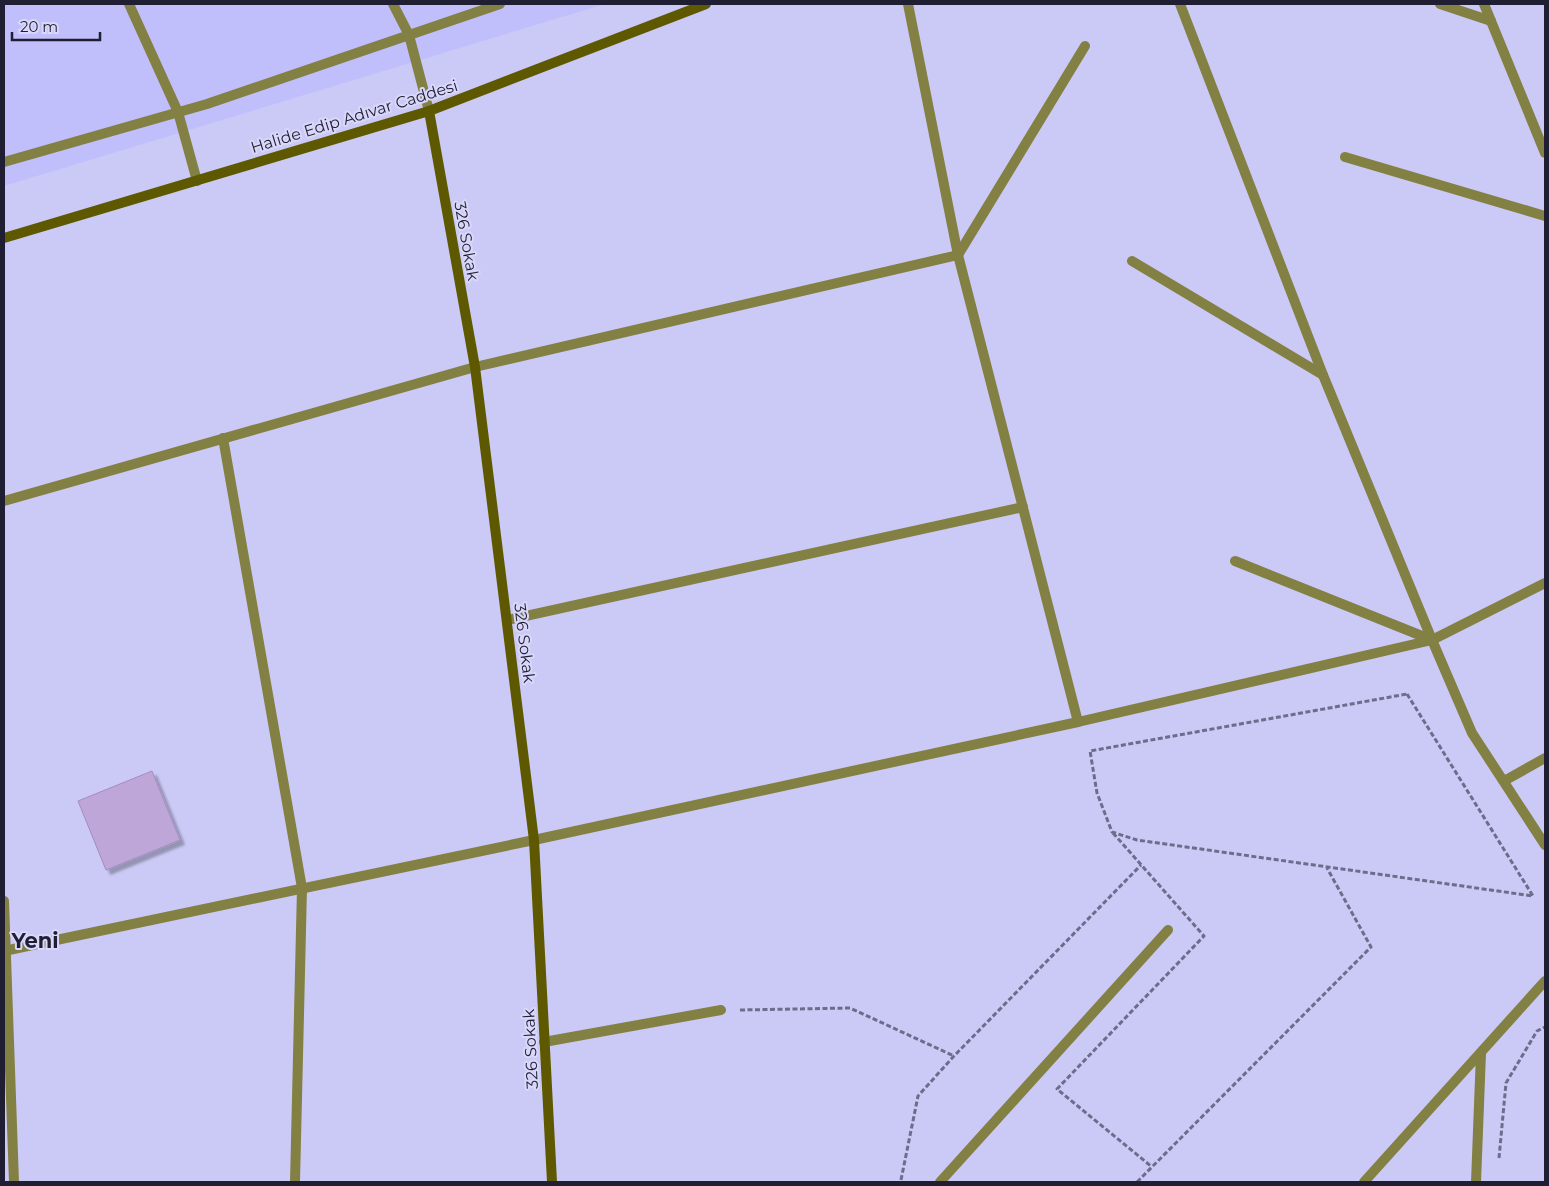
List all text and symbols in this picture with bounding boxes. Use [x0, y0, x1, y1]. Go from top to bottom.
scale bar [12, 10, 100, 42]
text: 20 m [20, 17, 58, 36]
street label: Halide Edip Adıvar Caddesi [248, 76, 460, 157]
street label: 326 Sokak [450, 200, 483, 283]
street label: 326 Sokak [510, 602, 539, 684]
district label: Yeni [10, 928, 59, 953]
street label: 326 Sokak [519, 1008, 542, 1090]

